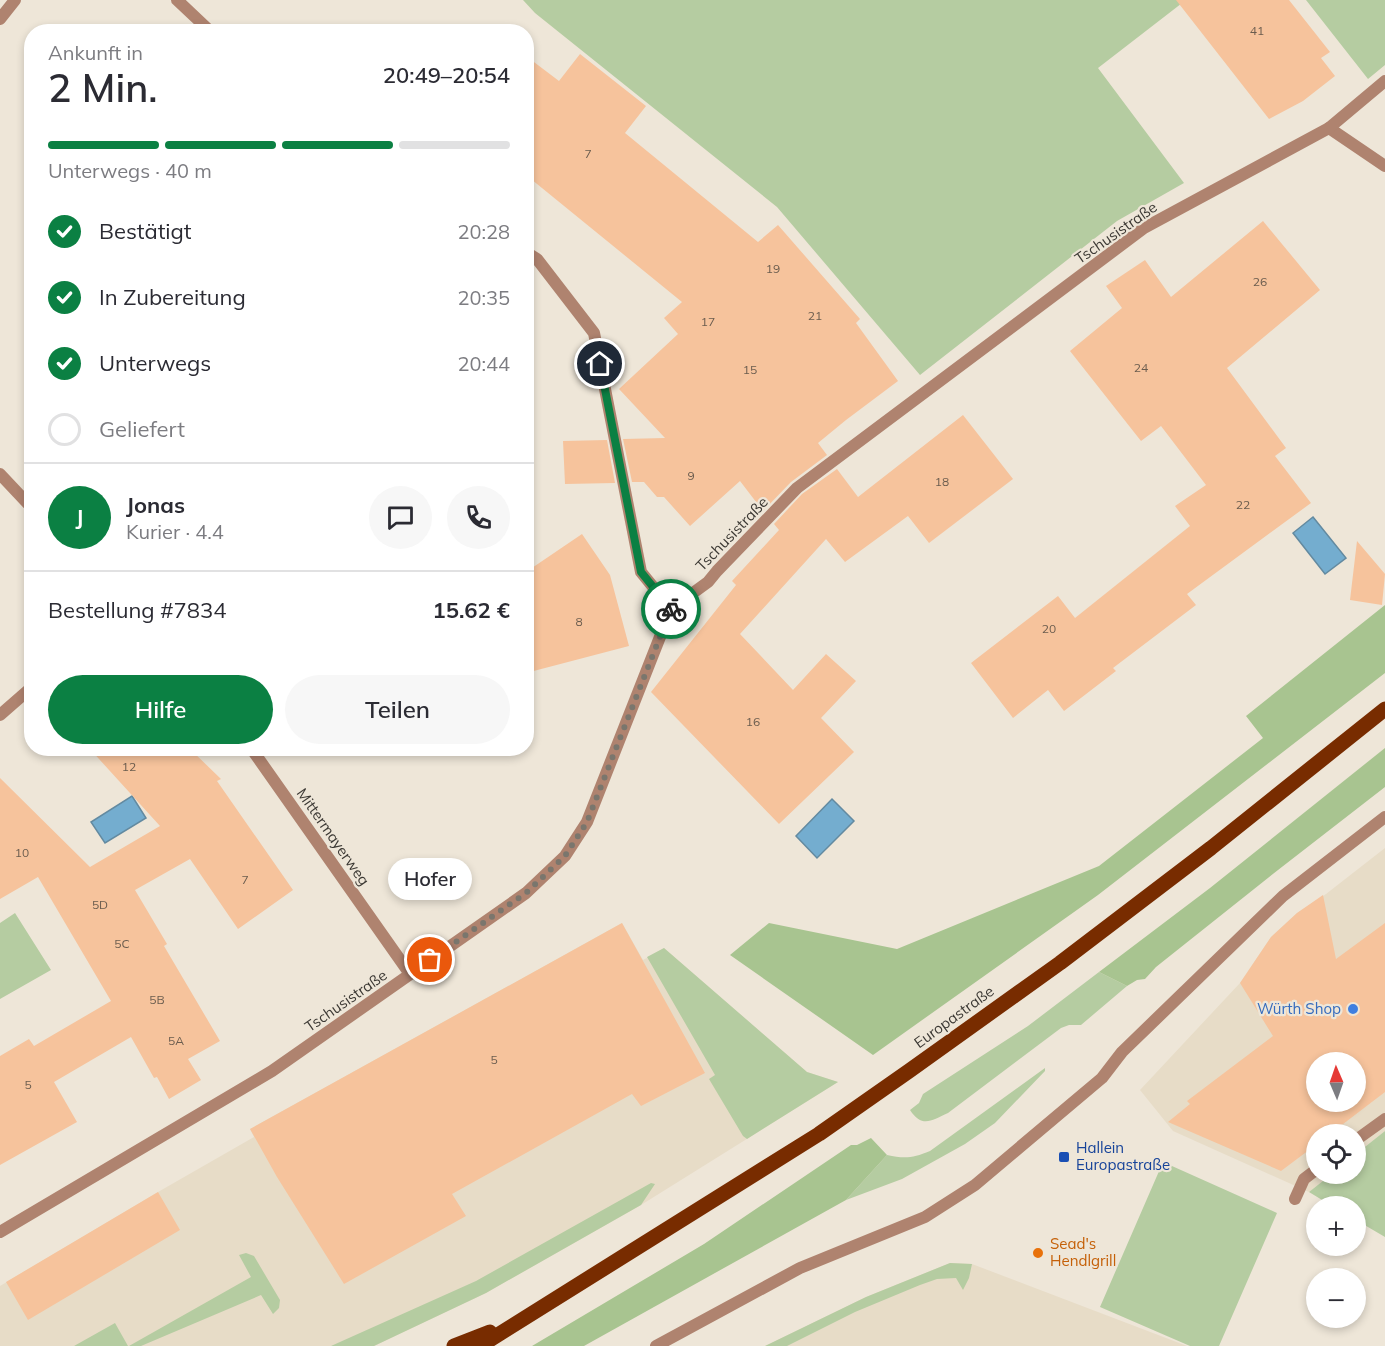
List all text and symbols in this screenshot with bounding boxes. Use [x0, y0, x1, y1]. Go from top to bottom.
house number: 41 [1250, 23, 1264, 38]
text: Ankunft in [48, 40, 143, 65]
text: 20:49–20:54 [383, 61, 510, 89]
text: 2 Min. [48, 63, 158, 112]
house number: 7 [584, 146, 592, 161]
text: Unterwegs · 40 m [48, 158, 212, 183]
street label: Tschusistraße [1071, 197, 1160, 268]
icon: check [48, 215, 81, 248]
text: Bestätigt [99, 217, 192, 245]
text: 20:28 [457, 219, 510, 244]
house number: 19 [766, 261, 780, 276]
house number: 26 [1253, 274, 1267, 289]
icon: check [48, 281, 81, 314]
text: In Zubereitung [99, 283, 246, 311]
text: 20:35 [457, 285, 510, 310]
house number: 21 [808, 308, 822, 323]
house number: 17 [701, 314, 715, 329]
pin [574, 338, 625, 389]
icon: check [48, 347, 81, 380]
icon: home [583, 347, 616, 380]
text: Unterwegs [99, 349, 211, 377]
text: 20:44 [457, 351, 510, 376]
house number: 24 [1134, 360, 1148, 375]
house number: 15 [743, 362, 757, 377]
text: Geliefert [99, 415, 185, 443]
house number: 9 [687, 468, 695, 483]
house number: 18 [935, 474, 949, 489]
button: chat [369, 486, 432, 549]
button: phone [447, 486, 510, 549]
text: Jonas [126, 491, 185, 519]
street label: Tschusistraße [692, 493, 772, 575]
house number: 22 [1236, 497, 1250, 512]
text: J [76, 503, 83, 531]
text: Kurier · 4.4 [126, 519, 224, 544]
courier [641, 579, 701, 639]
icon: bike [655, 593, 688, 626]
text: Bestellung #7834 [48, 596, 226, 624]
text: 15.62 € [433, 596, 510, 624]
house number: 8 [575, 614, 583, 629]
house number: 20 [1042, 621, 1056, 636]
button: Hilfe [48, 675, 273, 744]
button: Teilen [285, 675, 510, 744]
house number: 16 [746, 714, 760, 729]
house number: 12 [122, 759, 136, 774]
street label: Mittermayerweg [293, 784, 374, 889]
house number: 10 [15, 845, 29, 860]
callout: Hofer [388, 858, 472, 900]
text: Hofer [404, 866, 456, 891]
house number: 7 [241, 872, 249, 887]
house number: 5D [92, 897, 108, 912]
pin [404, 934, 455, 985]
house number: 5C [114, 936, 130, 951]
icon: bag [413, 943, 446, 976]
street label: Tschusistraße [301, 965, 390, 1036]
street label: Europastraße [910, 981, 997, 1052]
house number: 5B [149, 992, 165, 1007]
place label: Würth Shop [1257, 999, 1341, 1018]
marker: Würth Shop [1346, 1002, 1360, 1016]
house number: 5A [168, 1033, 184, 1048]
house number: 5 [490, 1052, 498, 1067]
north arrow [1306, 1052, 1366, 1112]
map controls [1306, 1052, 1366, 1328]
house number: 5 [24, 1077, 32, 1092]
button: locate [1306, 1124, 1366, 1184]
place label: Hallein Europastraße [1076, 1138, 1170, 1174]
marker: Hallein Europastraße [1057, 1150, 1071, 1164]
button: + [1306, 1196, 1366, 1256]
place label: Sead's Hendlgrill [1050, 1234, 1116, 1270]
marker: Sead's Hendlgrill [1031, 1246, 1045, 1260]
button: − [1306, 1268, 1366, 1328]

